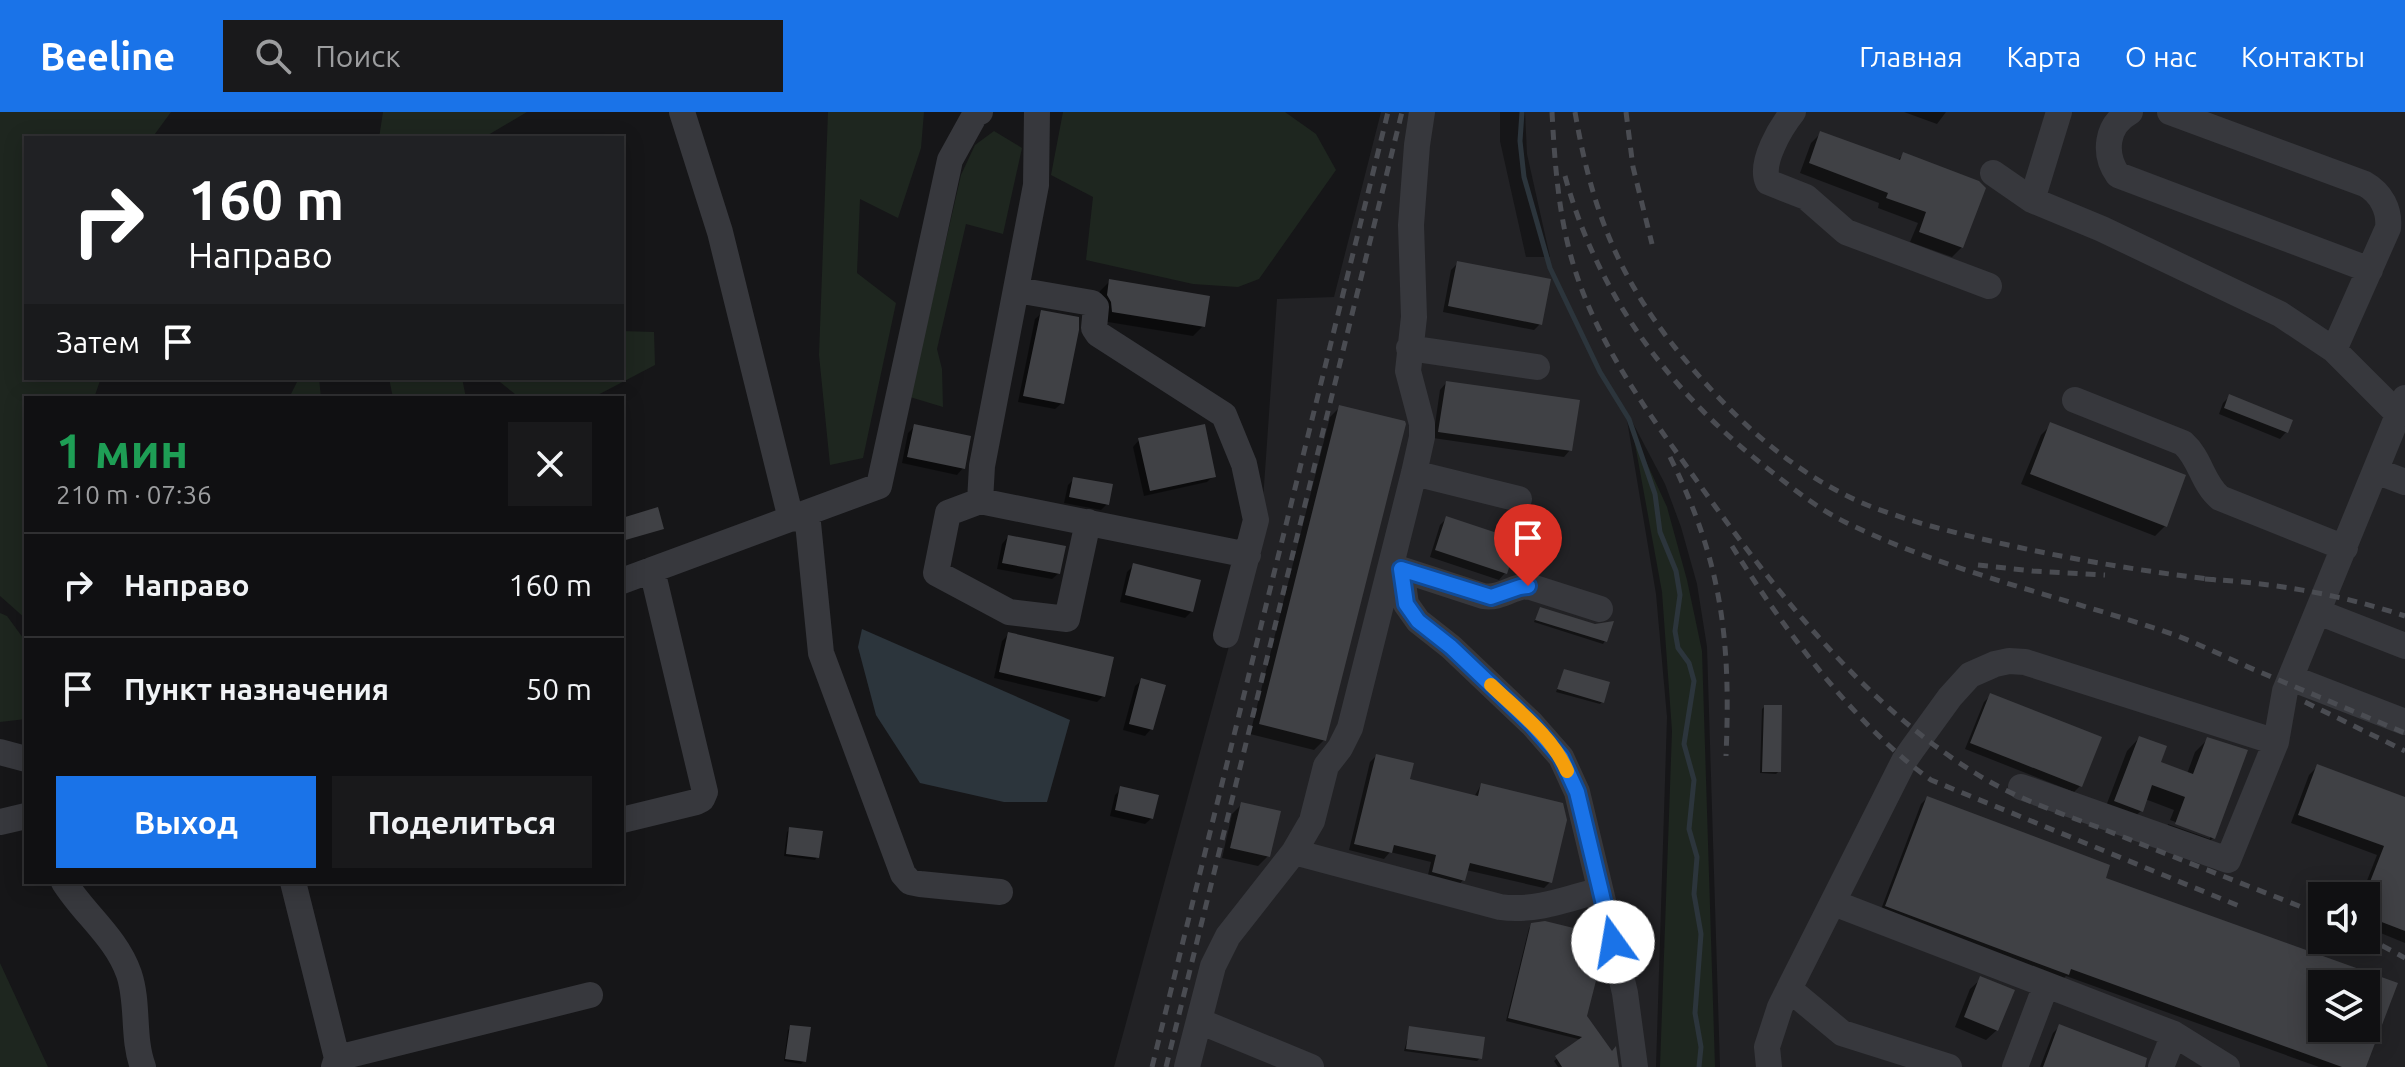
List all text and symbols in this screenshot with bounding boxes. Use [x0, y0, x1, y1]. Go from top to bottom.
search box [223, 20, 783, 92]
icon: search [251, 34, 295, 78]
text: Beeline [40, 35, 175, 77]
text: Поиск [315, 39, 401, 73]
text: Главная [1859, 41, 1962, 72]
text: Карта [2006, 41, 2081, 72]
text: О нас [2125, 41, 2197, 72]
text: Контакты [2241, 41, 2365, 72]
icon: right [56, 168, 160, 272]
text: 160 m [188, 168, 344, 231]
text: Направо [188, 234, 333, 275]
icon: arrive [156, 320, 200, 364]
text: Затем [56, 325, 140, 359]
button: close [508, 422, 592, 506]
text: 1 мин [56, 423, 188, 477]
text: 210 m · 07:36 [56, 480, 212, 509]
pin [1494, 504, 1562, 586]
icon: arrive [1506, 516, 1550, 560]
icon: right [56, 563, 100, 607]
text: Направо [124, 568, 250, 602]
text: 160 m [508, 568, 592, 602]
icon: arrive [56, 667, 100, 711]
text: Пункт назначения [124, 672, 389, 706]
text: 50 m [525, 672, 592, 706]
button: Выход [56, 776, 316, 868]
button: Поделиться [332, 776, 592, 868]
map controls [2308, 882, 2380, 1042]
button: sound [2308, 882, 2380, 954]
position arrow [1571, 900, 1655, 984]
button: layers [2308, 970, 2380, 1042]

